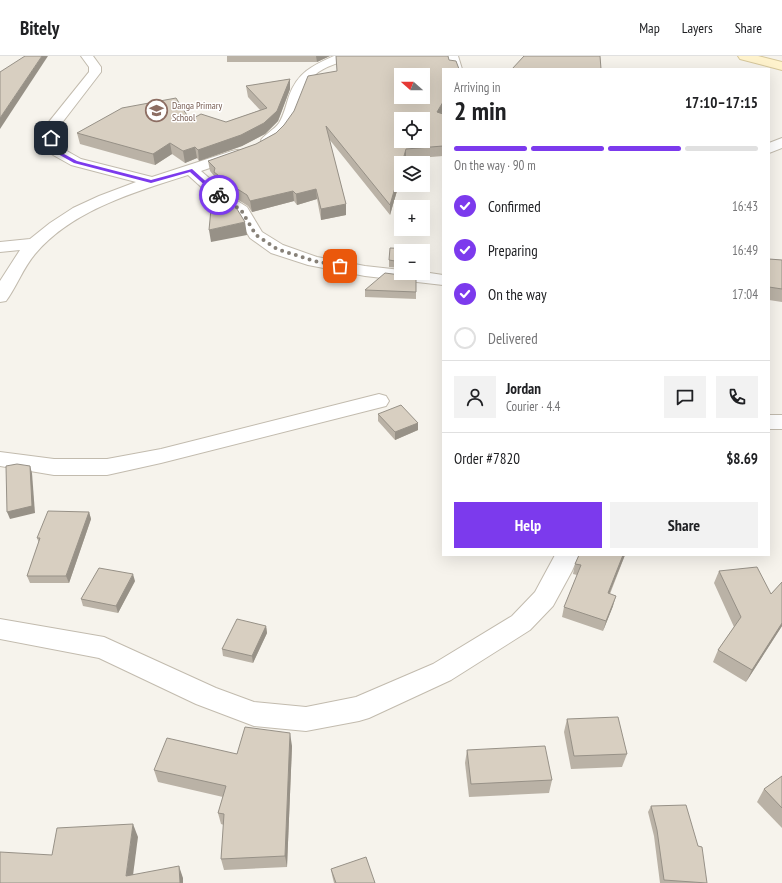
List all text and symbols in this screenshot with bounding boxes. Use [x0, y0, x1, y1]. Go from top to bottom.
text: Bitely [20, 16, 59, 40]
text: Map [639, 19, 660, 37]
text: Layers [682, 19, 713, 37]
text: Share [735, 19, 762, 37]
north arrow [394, 68, 430, 104]
map controls [394, 68, 430, 280]
text: Arriving in [454, 79, 501, 96]
text: 17:10–17:15 [685, 93, 758, 112]
text: 2 min [454, 94, 507, 127]
school or university icon: Danga Primary School [143, 98, 169, 124]
place label: Danga Primary School [172, 99, 222, 124]
button: locate [394, 112, 430, 148]
pin [34, 121, 68, 155]
icon: home [40, 127, 62, 149]
button: layers [394, 156, 430, 192]
text: On the way · 90 m [454, 157, 536, 174]
courier [199, 175, 239, 215]
icon: bike [208, 184, 230, 206]
icon: check [454, 195, 476, 217]
text: Confirmed [488, 197, 541, 216]
text: 16:43 [732, 198, 758, 215]
button: + [394, 200, 430, 236]
icon: check [454, 239, 476, 261]
text: Preparing [488, 241, 538, 260]
text: 16:49 [732, 242, 758, 259]
button: − [394, 244, 430, 280]
pin [323, 249, 357, 283]
icon: bag [329, 255, 351, 277]
icon: check [454, 283, 476, 305]
text: On the way [488, 285, 547, 304]
text: 17:04 [732, 286, 758, 303]
text: Delivered [488, 329, 538, 348]
button: person [454, 376, 496, 418]
button: chat [664, 376, 706, 418]
button: phone [716, 376, 758, 418]
text: Jordan [506, 379, 541, 398]
text: Courier · 4.4 [506, 398, 560, 415]
text: Order #7820 [454, 449, 520, 468]
text: $8.69 [726, 449, 758, 468]
button: Help [454, 502, 602, 548]
button: Share [610, 502, 758, 548]

